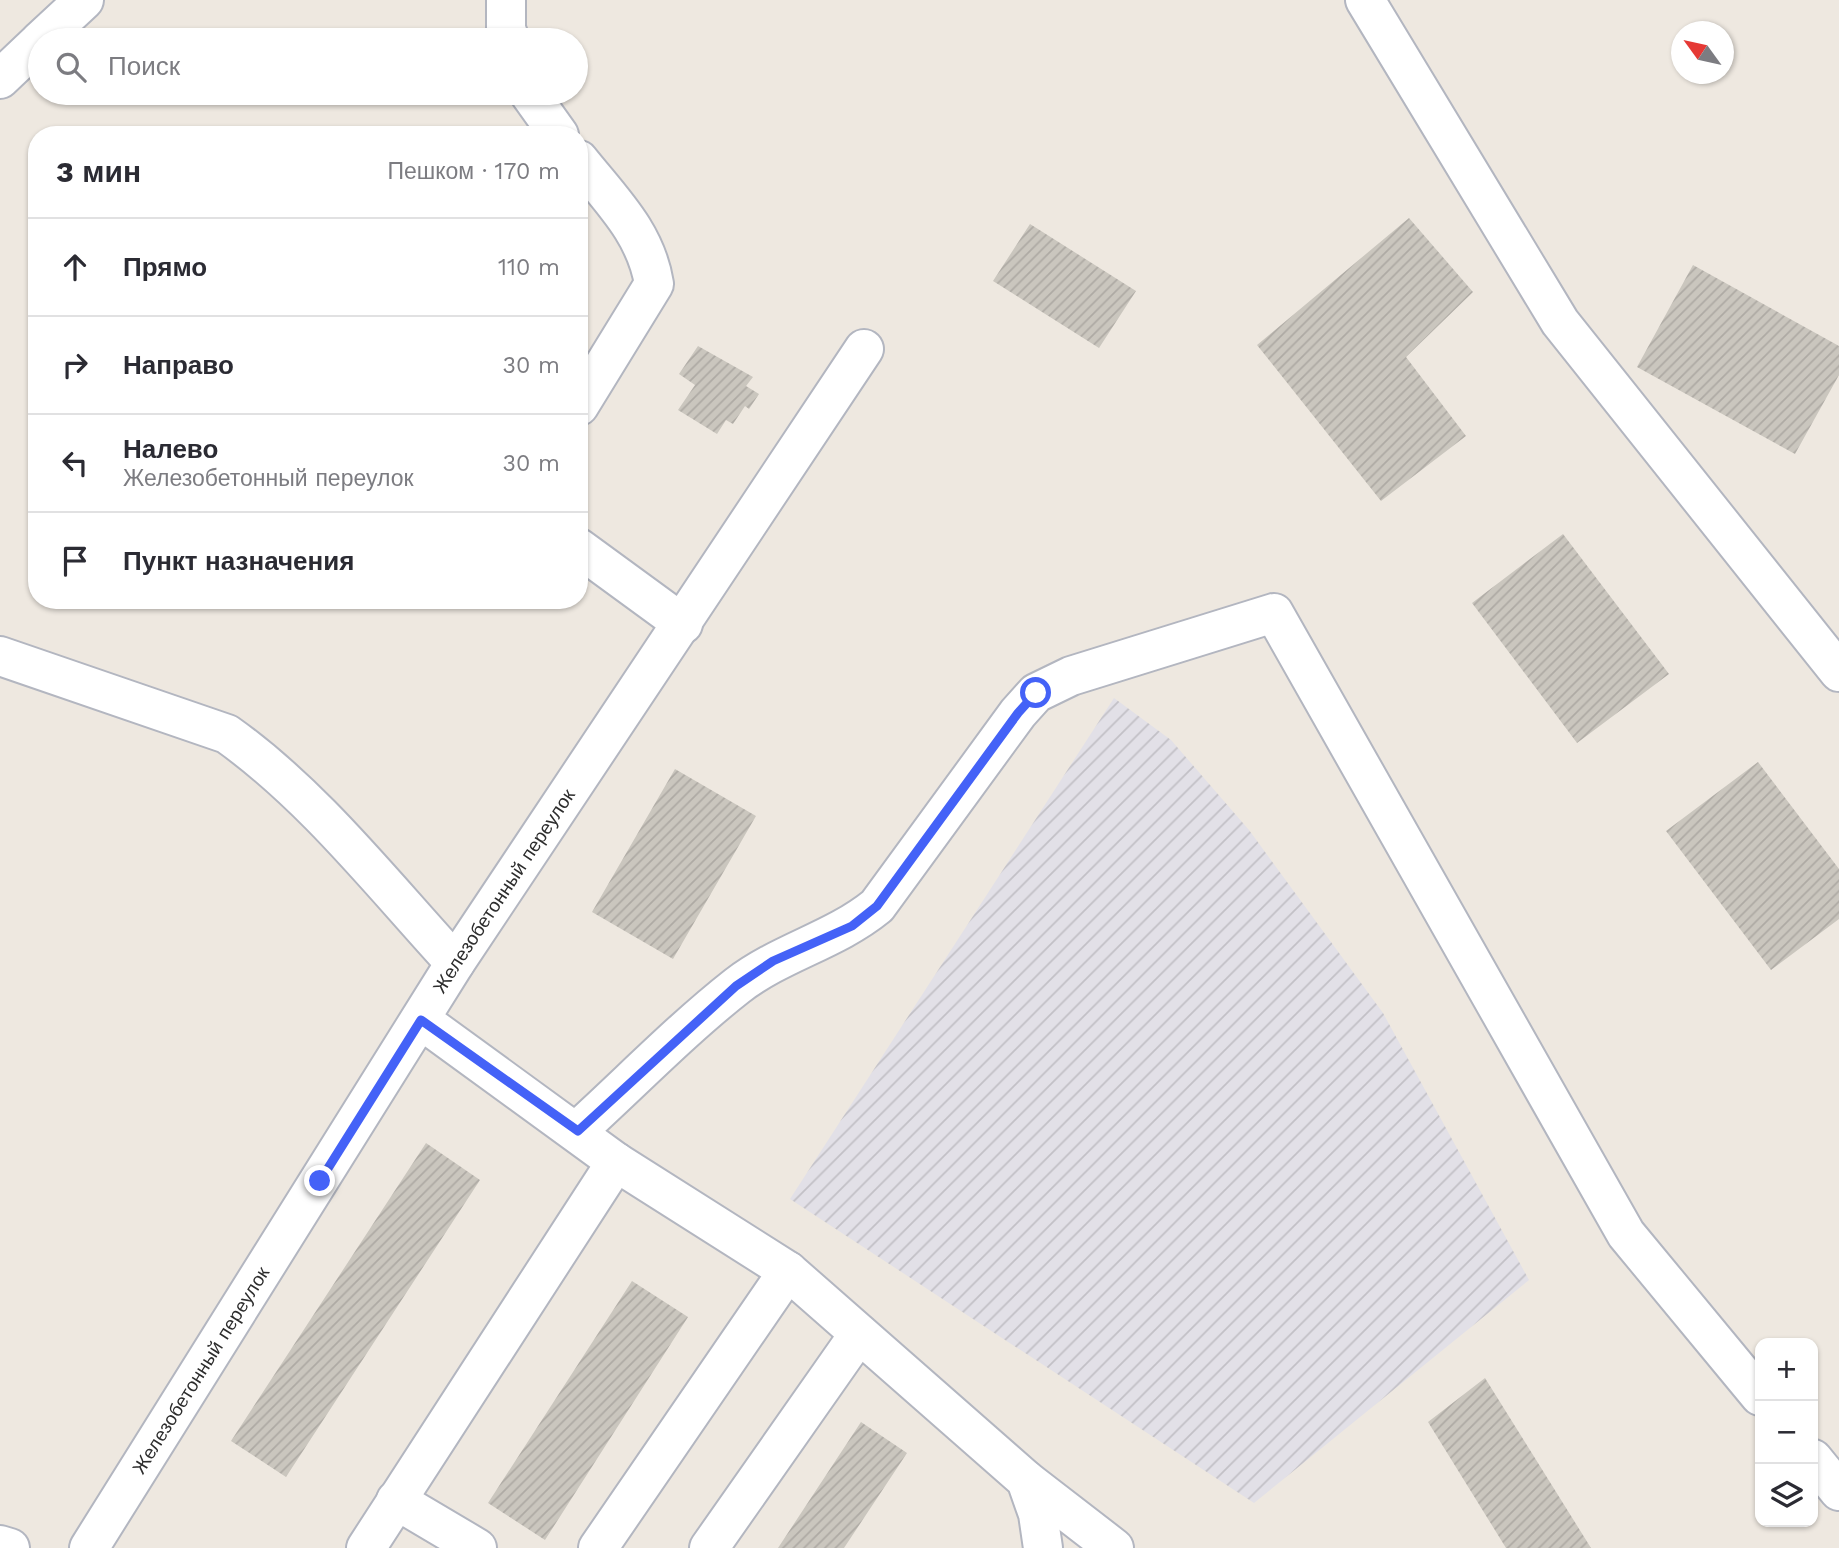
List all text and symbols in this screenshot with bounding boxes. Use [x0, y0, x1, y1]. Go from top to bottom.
north arrow [1671, 21, 1734, 84]
search box [28, 28, 588, 105]
icon: search [52, 48, 90, 86]
text: Поиск [108, 51, 180, 81]
text: 3 мин [56, 154, 141, 189]
text: Пешком · 170 m [387, 158, 560, 185]
icon: ahead [56, 248, 94, 286]
text: Прямо [123, 252, 207, 282]
text: 110 m [498, 254, 560, 281]
icon: right [56, 346, 94, 384]
text: Направо [123, 350, 234, 380]
text: 30 m [503, 352, 560, 379]
text: Налево [123, 434, 218, 464]
icon: left [56, 444, 94, 482]
text: 30 m [503, 450, 560, 477]
text: Железобетонный переулок [123, 465, 414, 492]
icon: arrive [56, 542, 94, 580]
text: Пункт назначения [123, 546, 354, 576]
route start [1020, 677, 1051, 708]
street label: Железобетонный переулок [428, 784, 580, 997]
route end [304, 1165, 335, 1196]
street label: Железобетонный переулок [127, 1262, 275, 1478]
map controls [1755, 1338, 1818, 1527]
button: + [1755, 1338, 1818, 1401]
button: − [1755, 1401, 1818, 1464]
button: layers [1755, 1464, 1818, 1527]

